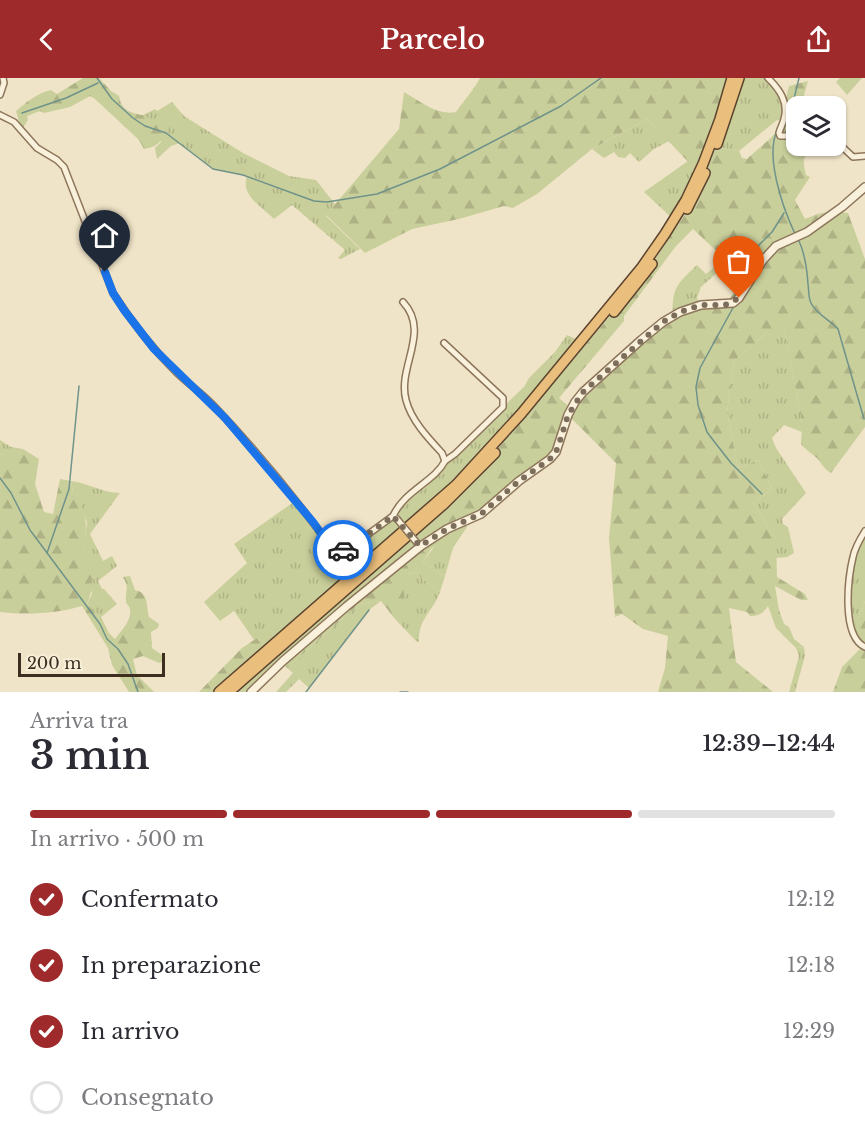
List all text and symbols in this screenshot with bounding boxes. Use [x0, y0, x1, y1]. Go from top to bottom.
icon: back [30, 23, 63, 56]
text: Parcelo [380, 23, 485, 56]
icon: share [802, 23, 835, 56]
map controls [786, 96, 846, 156]
button: layers [786, 96, 846, 156]
pin [79, 210, 130, 272]
icon: home [88, 219, 121, 252]
pin [713, 236, 764, 298]
icon: bag [722, 245, 755, 278]
courier [313, 520, 373, 580]
icon: car [327, 534, 360, 567]
scale bar [18, 650, 165, 678]
text: 200 m [27, 653, 81, 673]
text: Arriva tra [30, 709, 128, 733]
text: 12:39–12:44 [702, 730, 835, 757]
text: 3 min [30, 731, 150, 780]
text: In arrivo · 500 m [30, 827, 204, 851]
icon: check [30, 883, 63, 916]
text: Confermato [81, 886, 219, 913]
text: 12:12 [787, 887, 835, 911]
icon: check [30, 949, 63, 982]
text: In preparazione [81, 952, 261, 979]
text: 12:18 [787, 953, 835, 977]
icon: check [30, 1015, 63, 1048]
text: In arrivo [81, 1018, 180, 1045]
text: 12:29 [783, 1019, 835, 1043]
text: Consegnato [81, 1084, 214, 1111]

